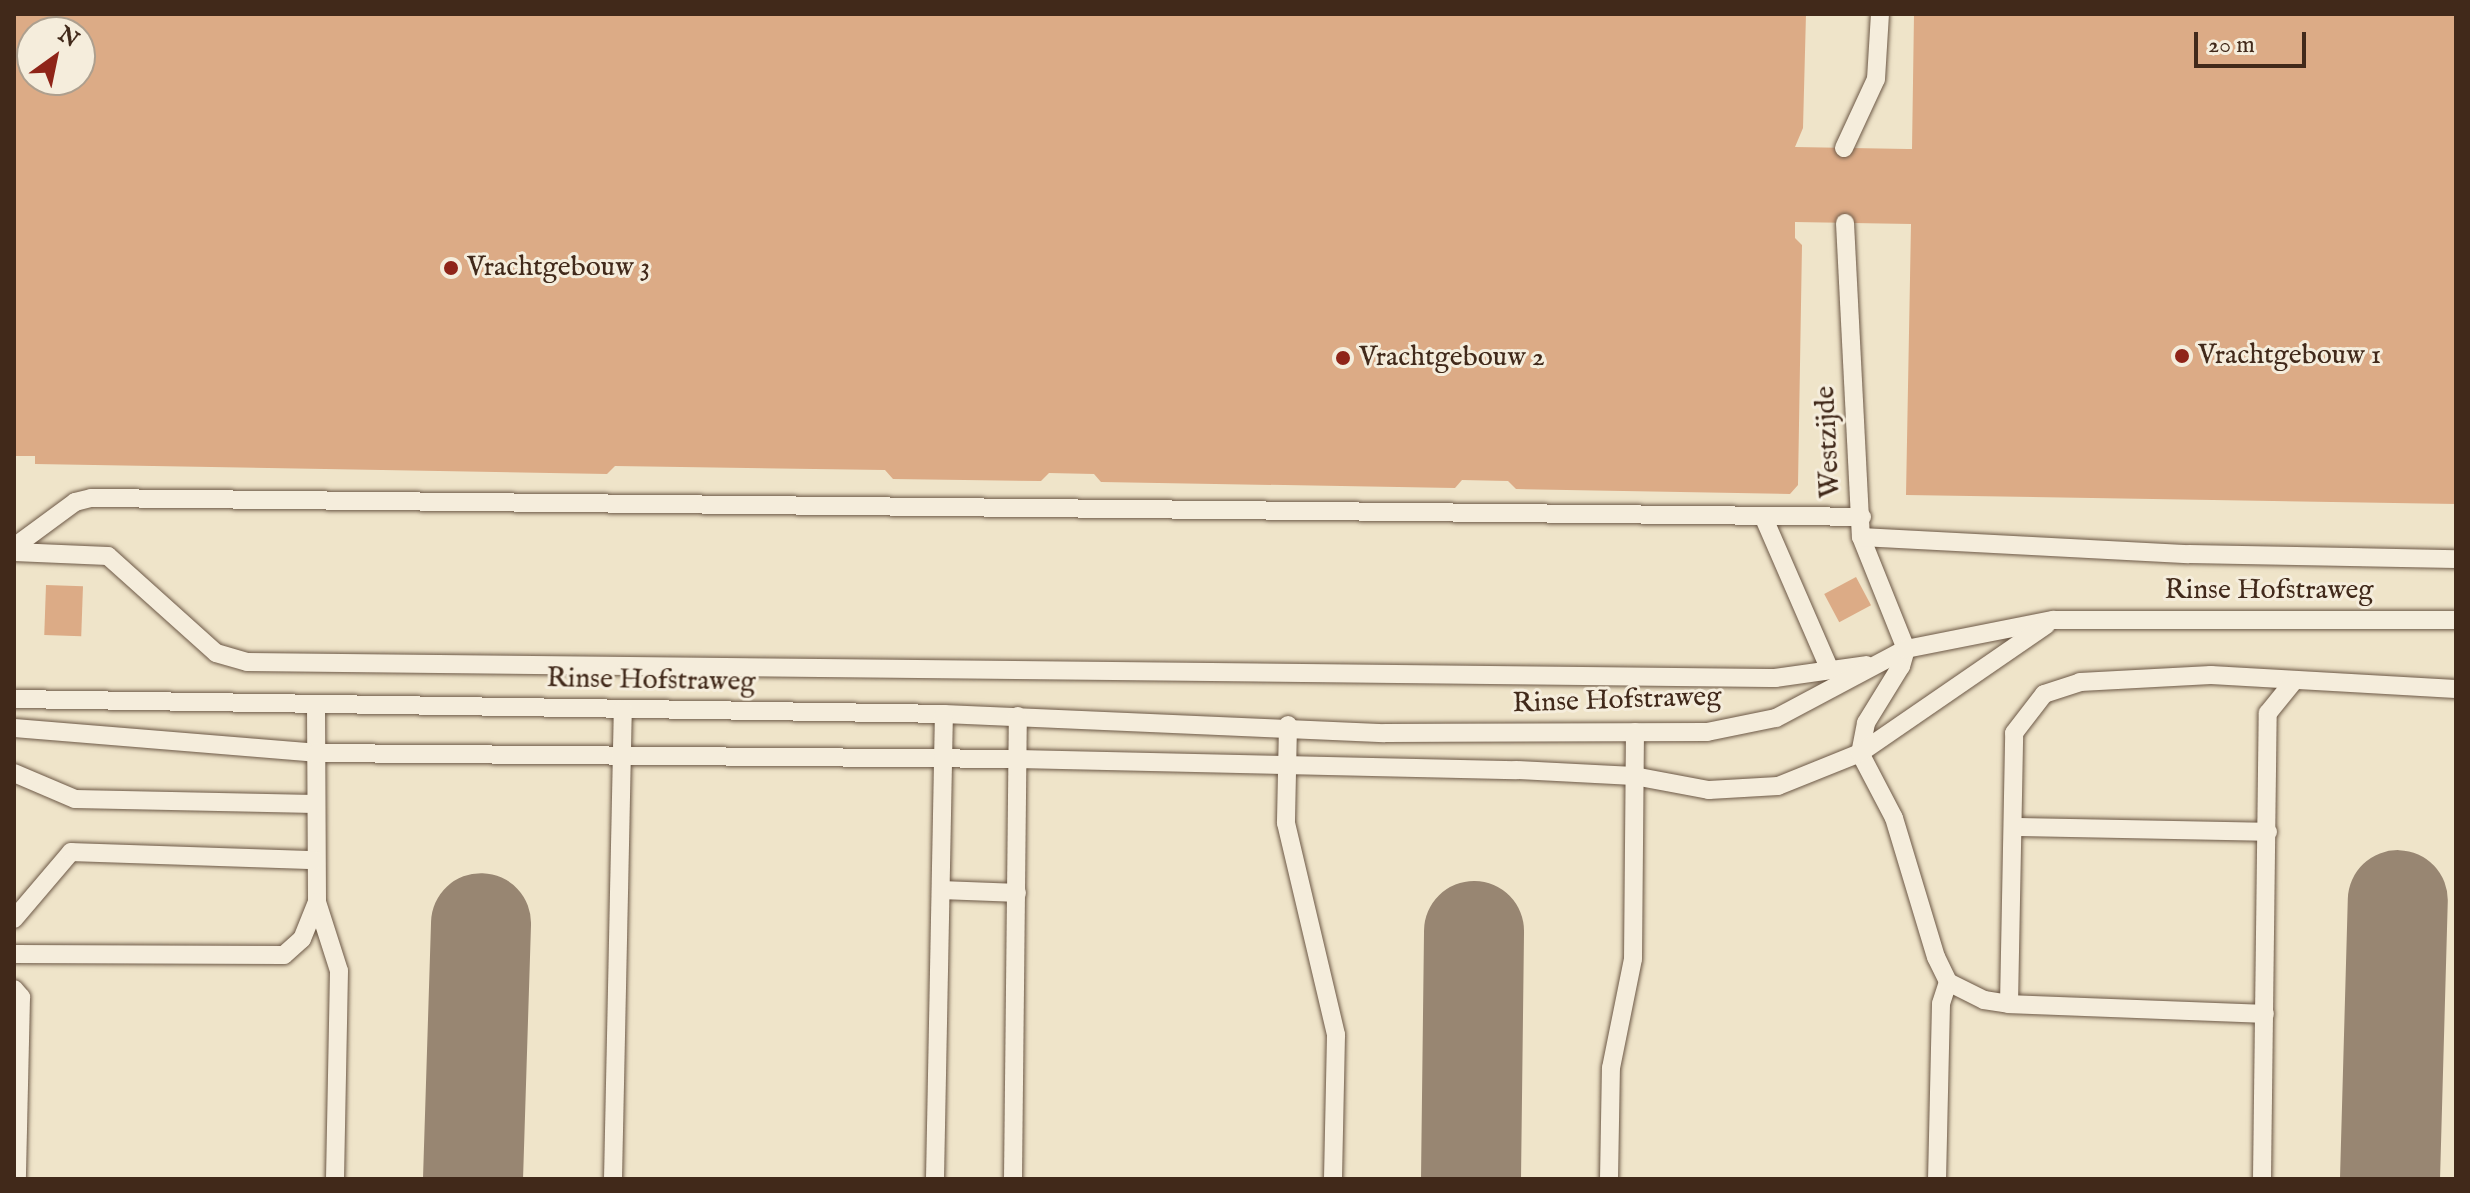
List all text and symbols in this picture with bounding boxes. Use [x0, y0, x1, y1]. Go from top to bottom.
north arrow [16, 16, 96, 96]
scale bar [2198, 16, 2310, 66]
text: N [52, 21, 84, 54]
text: 20 m [2208, 30, 2255, 61]
place label: Vrachtgebouw 3 [467, 251, 650, 285]
marker: Vrachtgebouw 3 [442, 259, 460, 277]
place label: Vrachtgebouw 1 [2198, 339, 2381, 373]
place label: Vrachtgebouw 2 [1359, 341, 1545, 375]
marker: Vrachtgebouw 1 [2173, 347, 2191, 365]
marker: Vrachtgebouw 2 [1334, 349, 1352, 367]
street label: Westzijde [1809, 385, 1849, 499]
street label: Rinse Hofstraweg [2165, 574, 2373, 608]
street label: Rinse Hofstraweg [546, 662, 756, 700]
street label: Rinse Hofstraweg [1512, 681, 1722, 721]

